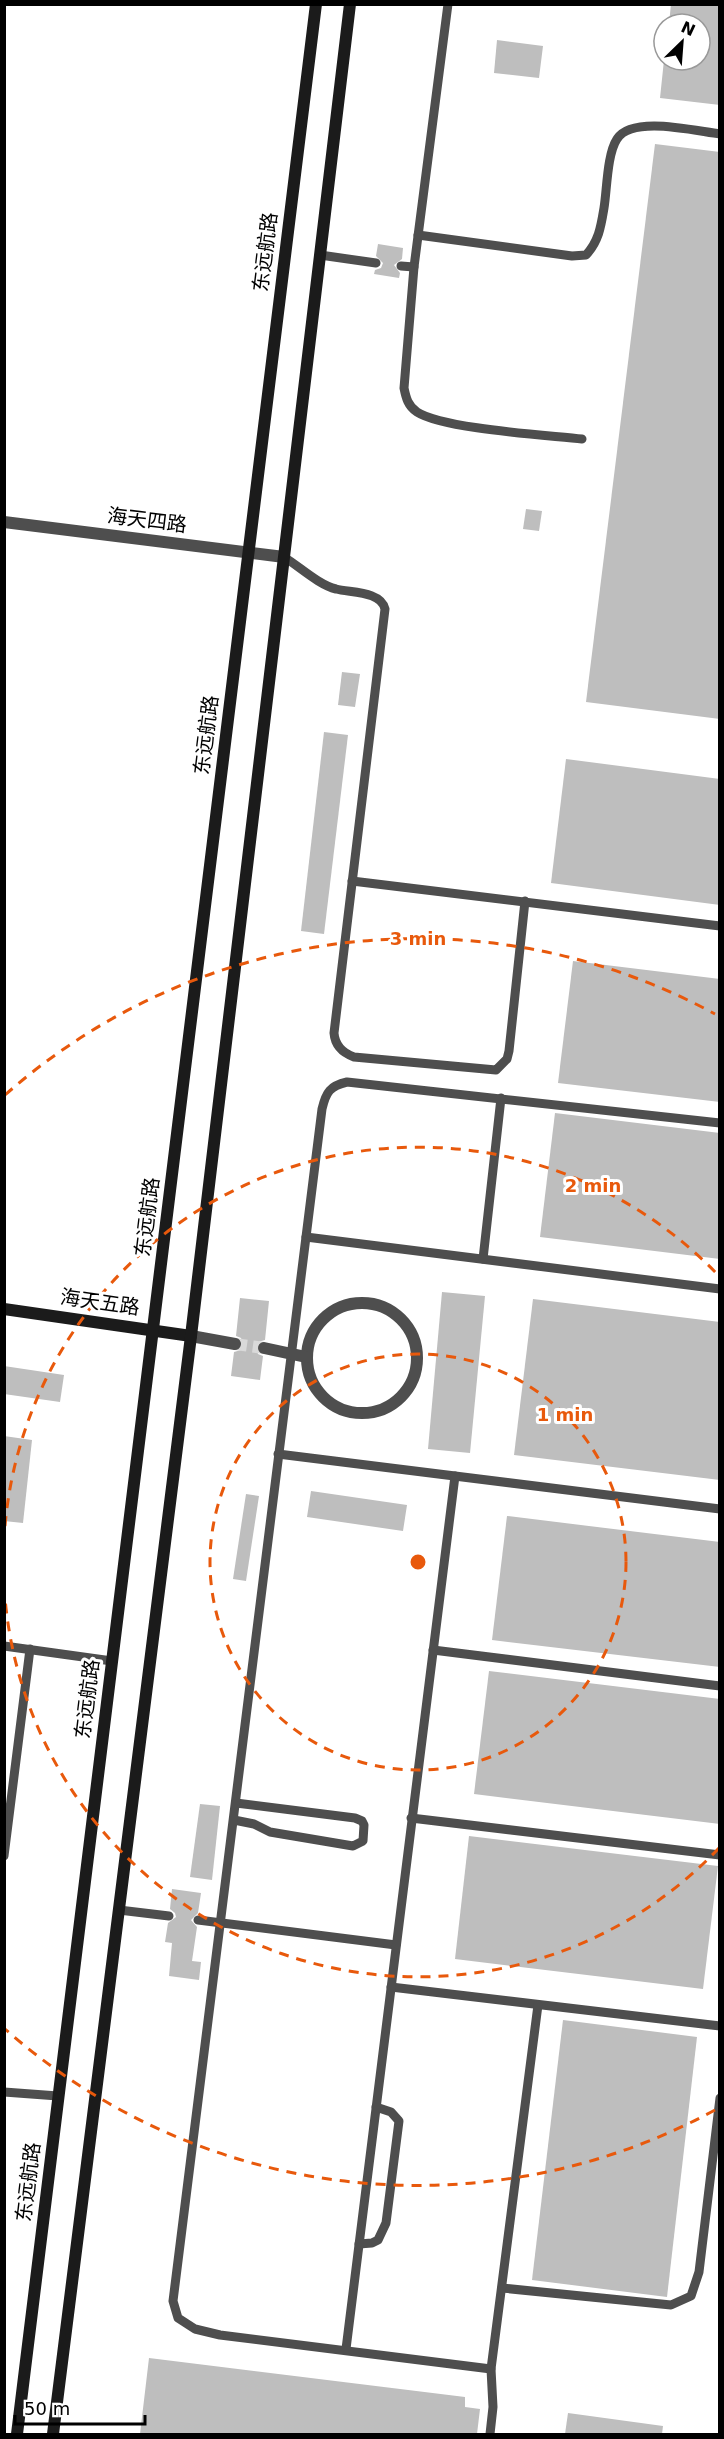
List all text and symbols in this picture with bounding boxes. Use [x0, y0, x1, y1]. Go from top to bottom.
north arrow [652, 12, 712, 72]
text: N [678, 17, 698, 40]
street label: 东远航路 [248, 211, 282, 293]
street label: 海天四路 [106, 503, 188, 537]
street label: 东远航路 [189, 694, 223, 776]
text: 3 min [390, 928, 446, 949]
text: 2 min [565, 1175, 621, 1196]
street label: 东远航路 [130, 1176, 164, 1258]
street label: 海天五路 [59, 1285, 141, 1319]
text: 1 min [537, 1404, 593, 1425]
centre of rings [408, 1552, 428, 1572]
street label: 东远航路 [70, 1658, 104, 1740]
street label: 东远航路 [11, 2141, 45, 2223]
scale bar [15, 2388, 146, 2426]
text: 50 m [24, 2398, 70, 2419]

